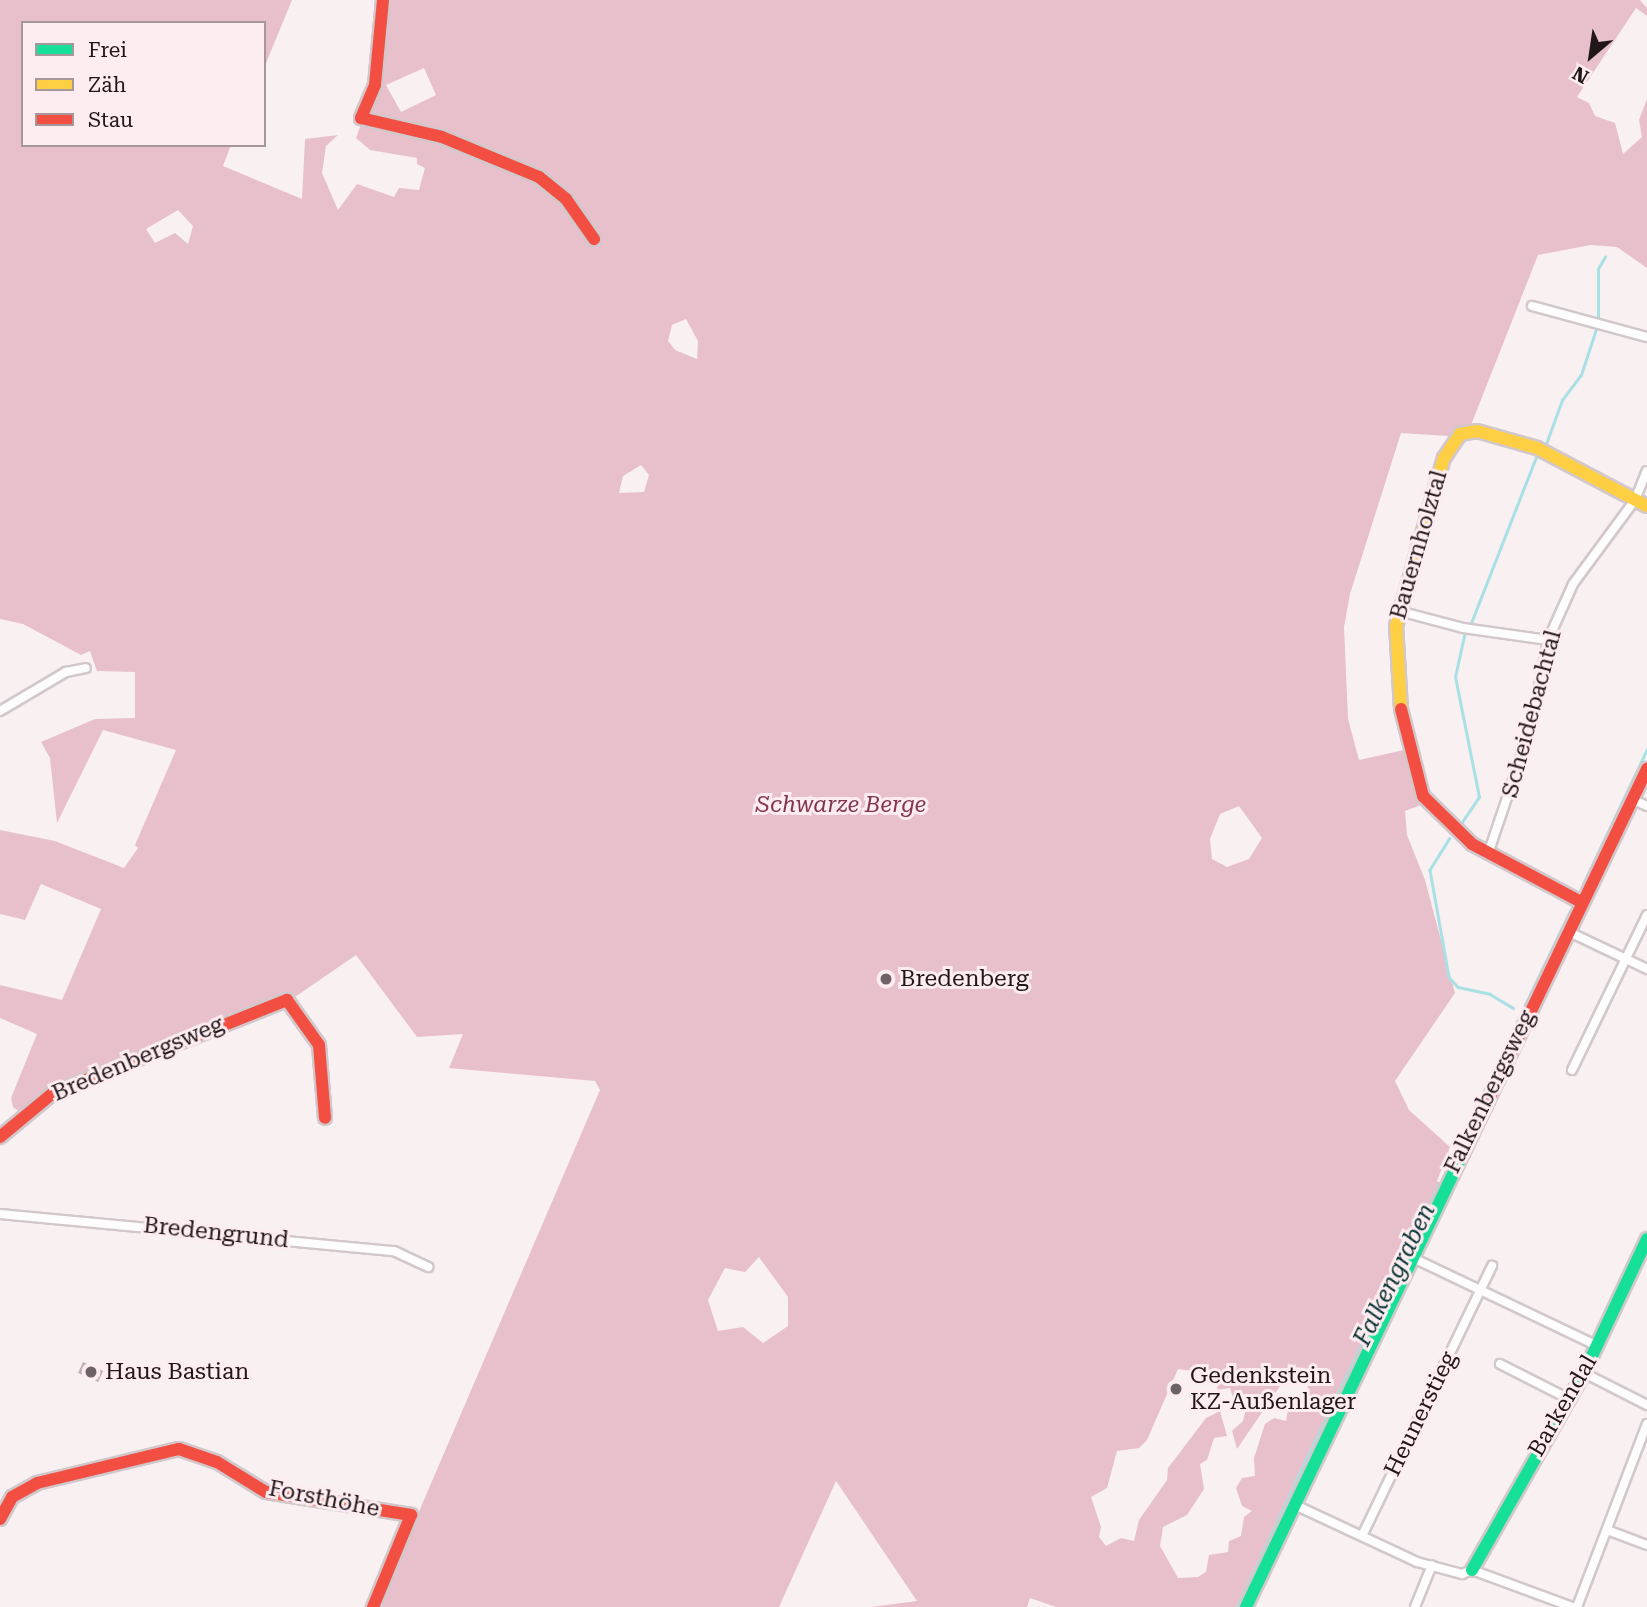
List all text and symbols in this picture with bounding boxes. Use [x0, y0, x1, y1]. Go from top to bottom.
legend [21, 21, 266, 147]
north arrow [1556, 21, 1626, 91]
text: Frei [88, 38, 127, 62]
text: N [1569, 61, 1593, 88]
text: Zäh [88, 73, 126, 97]
text: Stau [88, 108, 133, 132]
street label: Bauernholztal [1385, 467, 1453, 623]
street label: Scheidebachtal [1496, 627, 1568, 801]
park label: Schwarze Berge [756, 791, 926, 819]
place label: Bredenberg [900, 965, 1029, 993]
marker: Bredenberg [878, 971, 894, 987]
street label: Falkenbergsweg [1439, 1006, 1541, 1178]
street label: Bredenbergsweg [48, 1010, 228, 1108]
water label: Falkengraben [1348, 1199, 1442, 1351]
street label: Bredengrund [142, 1212, 290, 1254]
street label: Heunerstieg [1379, 1347, 1463, 1481]
street label: Barkendal [1523, 1350, 1603, 1462]
place label: Haus Bastian [105, 1358, 249, 1386]
place label: Gedenkstein KZ-Außenlager [1190, 1362, 1356, 1416]
marker: Haus Bastian [83, 1364, 99, 1380]
marker: Gedenkstein KZ-Außenlager [1168, 1381, 1184, 1397]
street label: Forsthöhe [266, 1475, 382, 1523]

